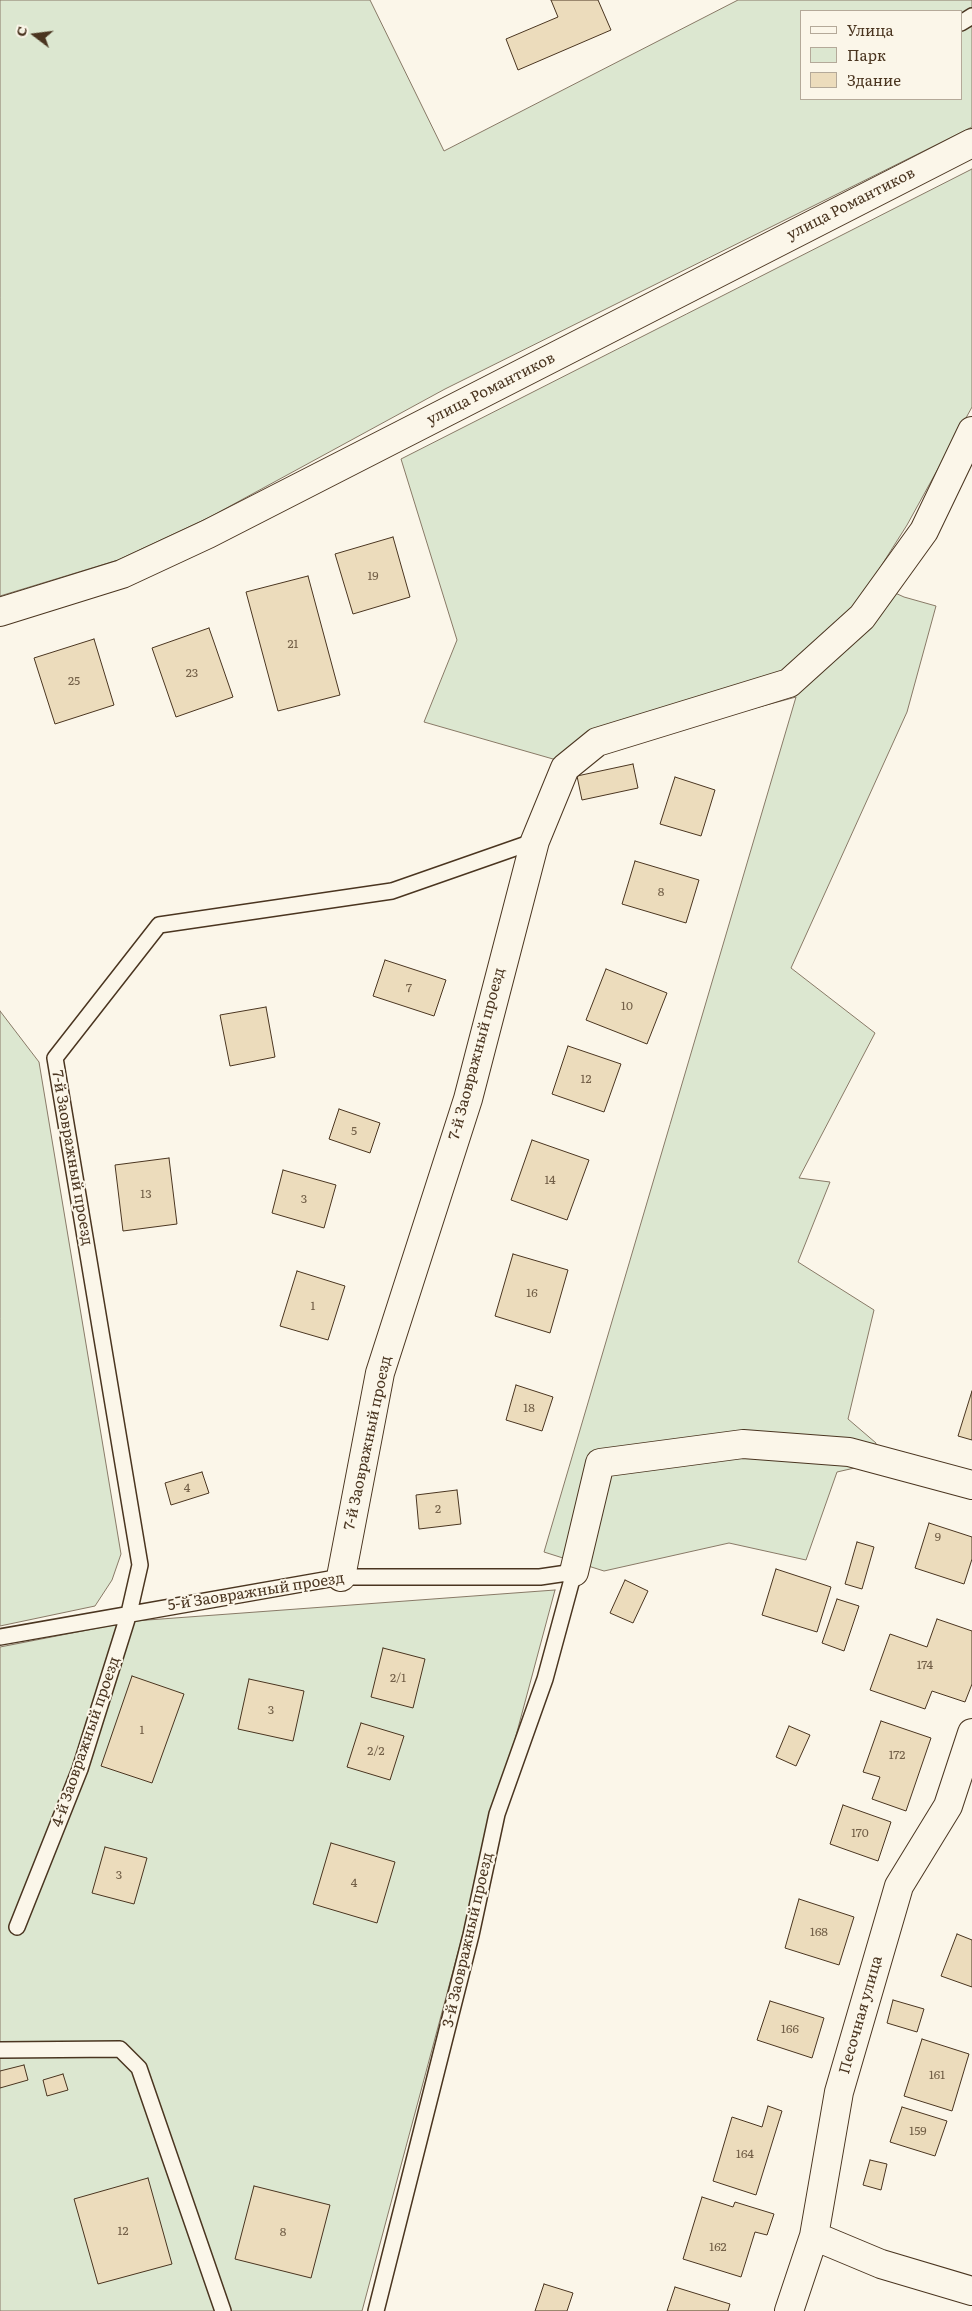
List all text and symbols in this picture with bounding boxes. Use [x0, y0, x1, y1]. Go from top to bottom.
north arrow [10, 10, 60, 60]
legend [800, 10, 962, 100]
text: Улица [847, 18, 894, 41]
text: С [10, 24, 31, 39]
text: Парк [847, 43, 886, 66]
text: Здание [847, 68, 901, 91]
street label: улица Романтиков [784, 164, 918, 244]
street label: улица Романтиков [424, 349, 558, 429]
house number: 19 [367, 569, 379, 583]
house number: 21 [288, 637, 298, 651]
house number: 23 [186, 666, 198, 680]
house number: 25 [68, 674, 80, 688]
house number: 8 [658, 885, 664, 899]
street label: 7-й Заовражный проезд [445, 966, 509, 1142]
house number: 7 [406, 981, 412, 995]
house number: 10 [621, 999, 633, 1013]
street label: 7-й Заовражный проезд [48, 1069, 96, 1247]
house number: 12 [581, 1072, 591, 1086]
house number: 5 [351, 1124, 357, 1138]
house number: 14 [544, 1173, 556, 1187]
house number: 13 [140, 1187, 152, 1201]
house number: 3 [301, 1192, 307, 1206]
house number: 16 [526, 1286, 538, 1300]
house number: 1 [311, 1299, 315, 1313]
street label: 7-й Заовражный проезд [341, 1354, 395, 1532]
house number: 18 [523, 1401, 535, 1415]
house number: 4 [184, 1481, 190, 1495]
house number: 2 [435, 1502, 441, 1516]
house number: 9 [935, 1530, 941, 1544]
street label: 5-й Заовражный проезд [166, 1569, 346, 1615]
street label: 4-й Заовражный проезд [48, 1654, 124, 1830]
house number: 174 [917, 1658, 933, 1672]
house number: 2/1 [390, 1671, 406, 1685]
house number: 3 [268, 1703, 274, 1717]
house number: 1 [140, 1723, 144, 1737]
house number: 2/2 [367, 1744, 385, 1758]
house number: 172 [889, 1748, 905, 1762]
house number: 170 [851, 1826, 869, 1840]
street label: 3-й Заовражный проезд [439, 1851, 497, 2029]
house number: 3 [116, 1868, 122, 1882]
house number: 4 [351, 1876, 357, 1890]
house number: 168 [810, 1925, 828, 1939]
street label: Песочная улица [836, 1954, 886, 2076]
house number: 166 [781, 2022, 799, 2036]
house number: 161 [929, 2068, 945, 2082]
house number: 159 [909, 2124, 927, 2138]
house number: 164 [736, 2147, 754, 2161]
house number: 12 [118, 2224, 128, 2238]
house number: 8 [280, 2225, 286, 2239]
house number: 162 [709, 2240, 727, 2254]

